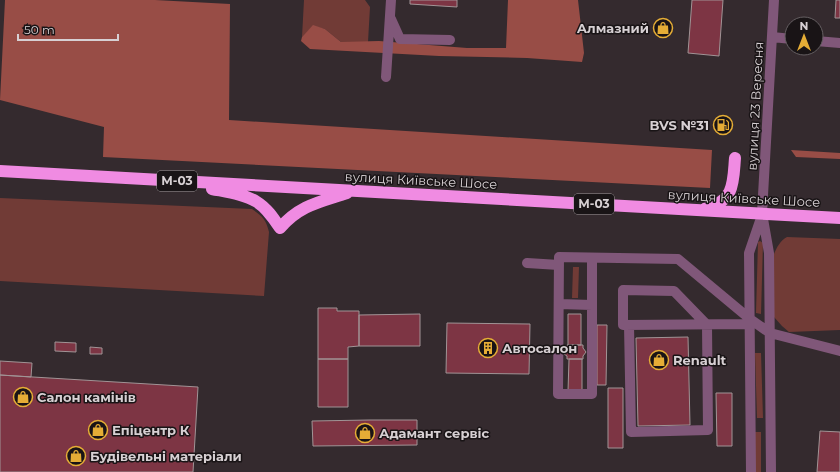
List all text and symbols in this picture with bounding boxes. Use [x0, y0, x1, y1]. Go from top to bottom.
scale bar [18, 16, 118, 42]
north arrow [784, 16, 824, 56]
shop icon: Алмазний [652, 17, 674, 39]
text: N [800, 19, 808, 33]
place label: Алмазний [577, 20, 649, 36]
text: 50 m [24, 22, 55, 37]
street label: вулиця 23 Вересня [744, 41, 766, 171]
fuel station icon: BVS №31 [712, 114, 734, 136]
place label: BVS №31 [649, 117, 709, 133]
street label: вулиця Київське Шосе [344, 168, 498, 192]
road number: М-03 [157, 171, 197, 191]
street label: вулиця Київське Шосе [667, 186, 821, 210]
road number: М-03 [574, 194, 614, 214]
building icon: Автосалон [477, 337, 499, 359]
place label: Автосалон [502, 340, 577, 356]
shop icon: Renault [648, 349, 670, 371]
place label: Renault [673, 352, 727, 368]
shop icon: Салон камінів [12, 386, 34, 408]
place label: Салон камінів [37, 389, 136, 405]
shop icon: Епіцентр К [87, 419, 109, 441]
place label: Епіцентр К [112, 422, 190, 438]
shop icon: Адамант сервіс [354, 422, 376, 444]
place label: Адамант сервіс [379, 425, 490, 441]
shop icon: Будівельні матеріали [65, 445, 87, 467]
place label: Будівельні матеріали [90, 448, 242, 464]

